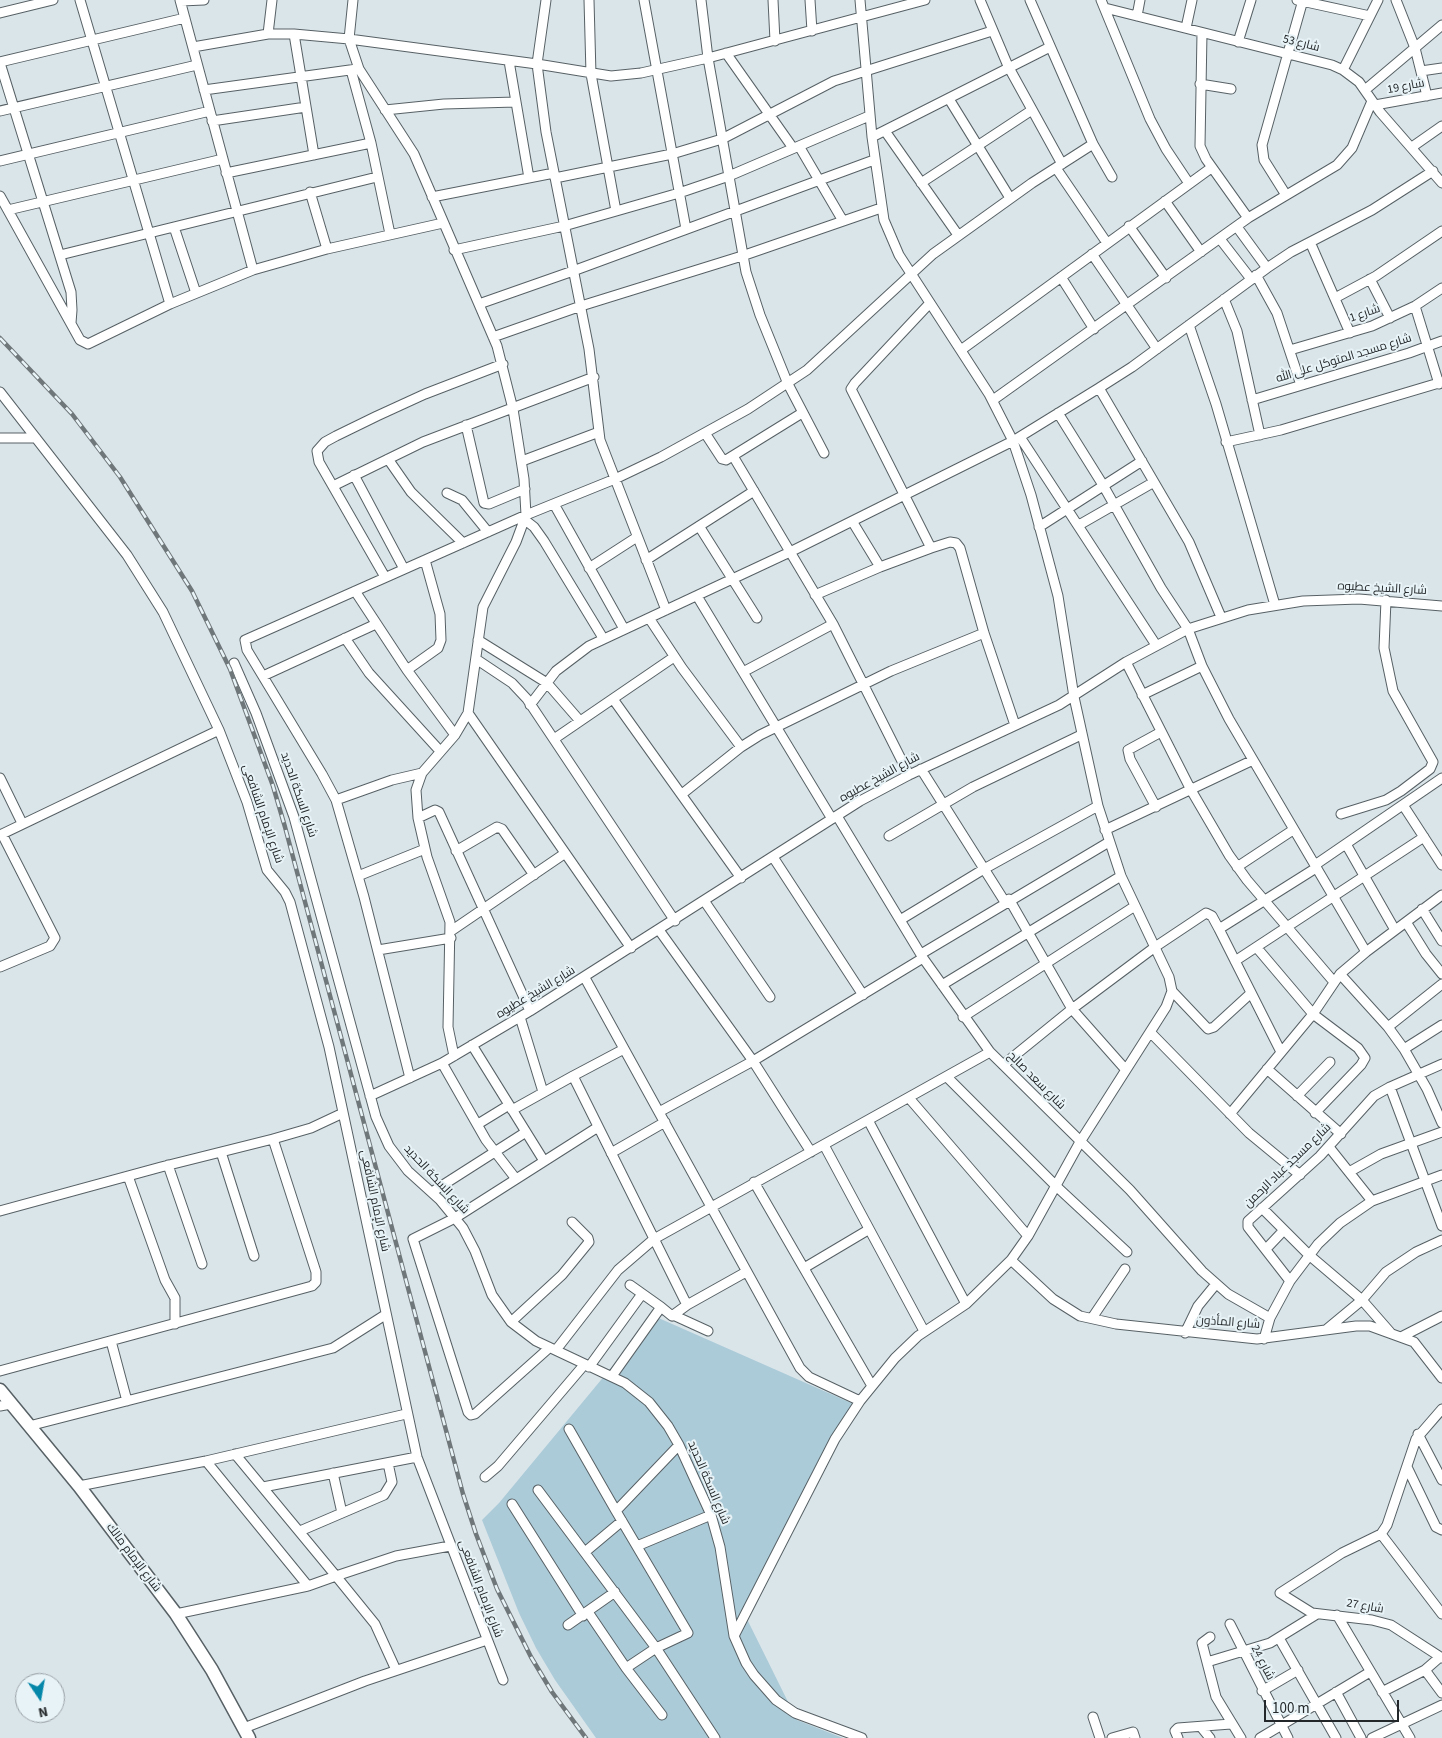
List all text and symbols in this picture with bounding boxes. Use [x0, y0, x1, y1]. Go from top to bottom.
street label: شارع 53 [1281, 32, 1321, 56]
street label: شارع 19 [1386, 76, 1426, 98]
street label: شارع 1 [1348, 302, 1382, 326]
street label: شارع مسجد المتوكل على الله [1274, 331, 1414, 387]
street label: شارع الشيخ عطيوه [1337, 579, 1427, 599]
street label: شارع السكة الحديد [277, 750, 319, 840]
street label: شارع الشيخ عطيوه [837, 750, 923, 806]
street label: شارع الإمام الشافعى [238, 763, 286, 865]
street label: شارع الشيخ عطيوه [494, 964, 578, 1022]
street label: شارع سعد صالح [1004, 1049, 1068, 1113]
street label: شارع مسجد عباد الرحمن [1242, 1121, 1334, 1211]
street label: شارع السكة الحديد [400, 1142, 472, 1218]
street label: شارع الإمام الشافعى [356, 1149, 392, 1253]
street label: شارع المأذون [1196, 1314, 1260, 1332]
street label: شارع السكة الحديد [684, 1439, 732, 1527]
street label: شارع الإمام مالك [103, 1521, 163, 1595]
street label: شارع الإمام الشافعى [455, 1538, 505, 1640]
street label: شارع 27 [1345, 1597, 1385, 1617]
street label: شارع 24 [1247, 1643, 1277, 1683]
north arrow [15, 1673, 65, 1723]
scale bar [1267, 1690, 1402, 1722]
text: 100 m [1272, 1698, 1310, 1719]
text: N [36, 1701, 50, 1722]

